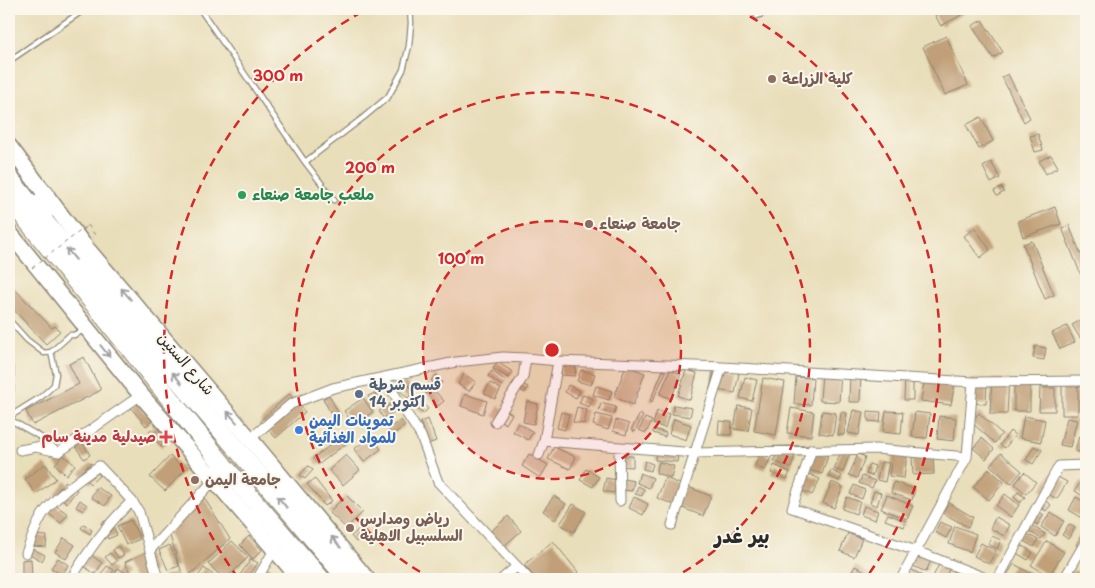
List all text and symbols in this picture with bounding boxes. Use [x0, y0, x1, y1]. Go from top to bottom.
text: 300 m [253, 63, 303, 86]
place label: كلية الزراعة [782, 66, 853, 89]
marker: كلية الزراعة [766, 73, 778, 85]
text: 200 m [345, 155, 395, 178]
place label: ملعب جامعة صنعاء [252, 182, 374, 205]
marker: ملعب جامعة صنعاء [236, 189, 248, 201]
place label: جامعة صنعاء [599, 211, 681, 234]
marker: جامعة صنعاء [583, 218, 595, 230]
text: 100 m [438, 246, 484, 269]
one-way arrow [66, 248, 77, 261]
one-way arrow [120, 287, 131, 300]
street label: شارع الستين [153, 327, 221, 400]
centre of rings [543, 341, 561, 359]
one-way arrow [100, 344, 111, 357]
one-way arrow [171, 372, 182, 385]
place label: قسم شرطة 14 اكتوبر [369, 372, 441, 412]
marker: قسم شرطة 14 اكتوبر [353, 388, 365, 400]
place label: تموينات اليمن للمواد الغذائية [309, 408, 396, 448]
one-way arrow [226, 411, 237, 424]
place label: صيدلية مدينة سام [42, 424, 156, 448]
marker: تموينات اليمن للمواد الغذائية [293, 424, 305, 436]
marker: صيدلية مدينة سام [160, 431, 172, 443]
place label: جامعة اليمن [205, 467, 281, 490]
marker: جامعة اليمن [189, 474, 201, 486]
one-way arrow [276, 496, 287, 509]
place label: رياض ومدارس السلسبيل الاهلية [360, 506, 463, 546]
district label: بير غدر [712, 520, 770, 550]
marker: رياض ومدارس السلسبيل الاهلية [344, 522, 356, 534]
one-way arrow [330, 536, 341, 549]

